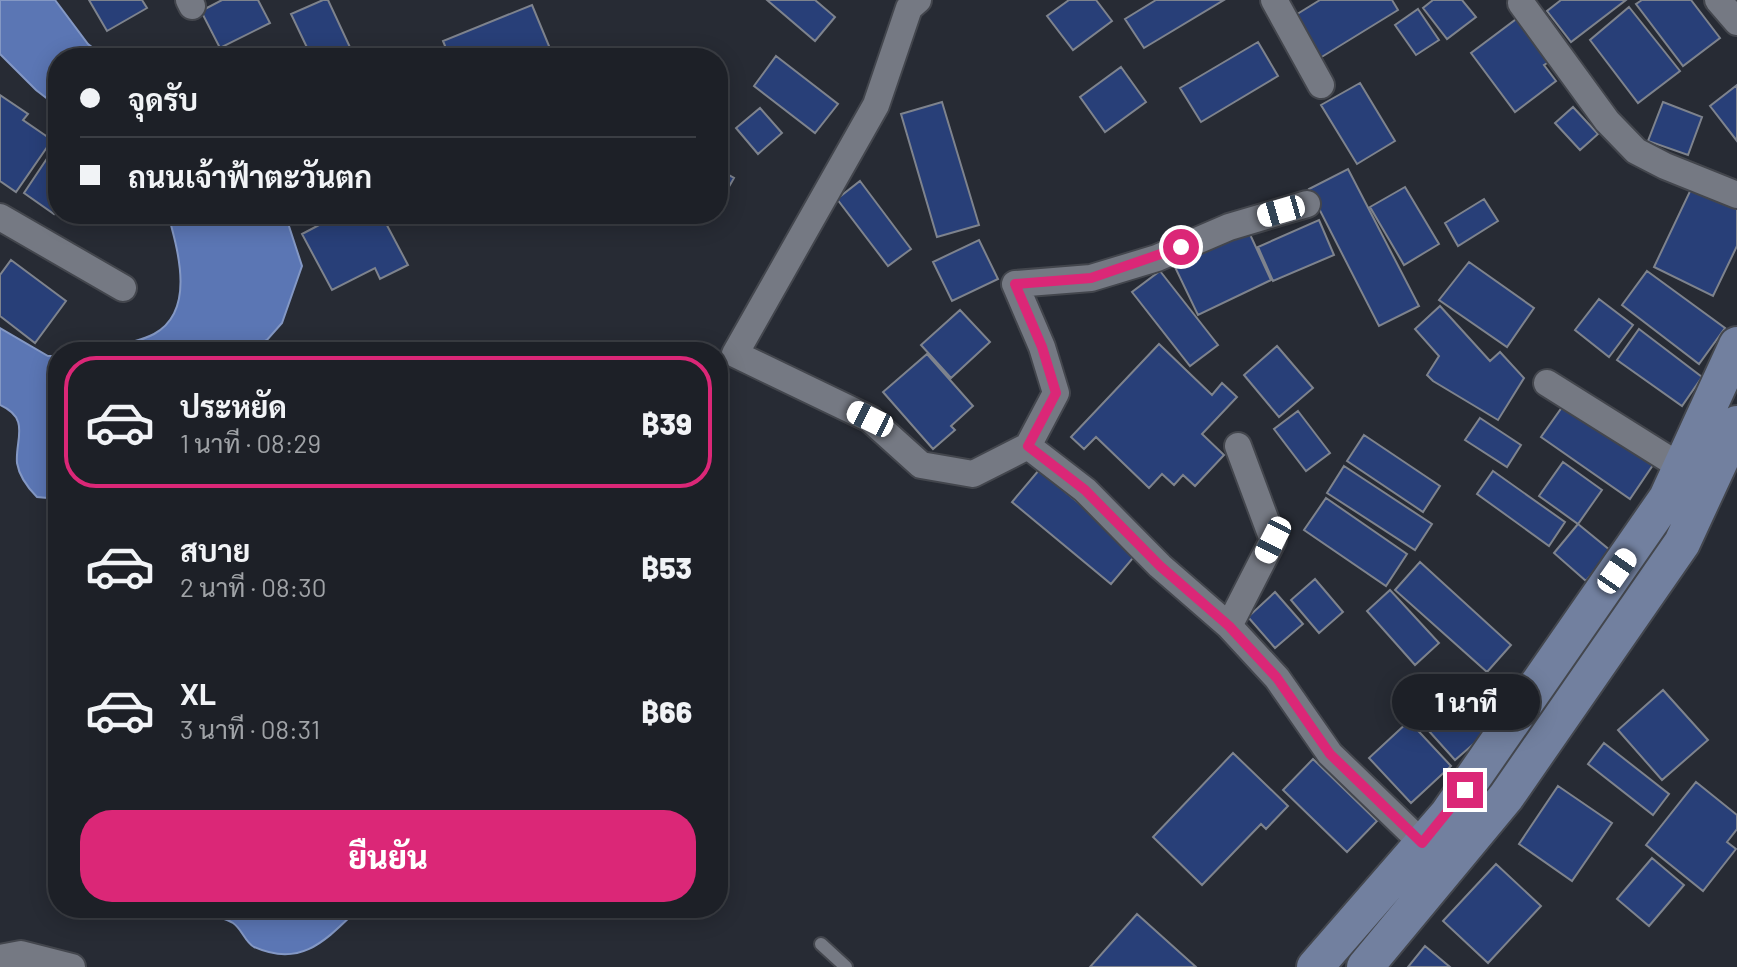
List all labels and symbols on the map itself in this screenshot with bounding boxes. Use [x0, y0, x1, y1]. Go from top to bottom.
car [1255, 193, 1307, 229]
route start [1163, 229, 1199, 265]
car [843, 398, 897, 440]
car [1251, 513, 1295, 567]
car [1593, 544, 1641, 598]
callout: 1 นาที [1391, 674, 1539, 730]
route end [1447, 772, 1483, 808]

